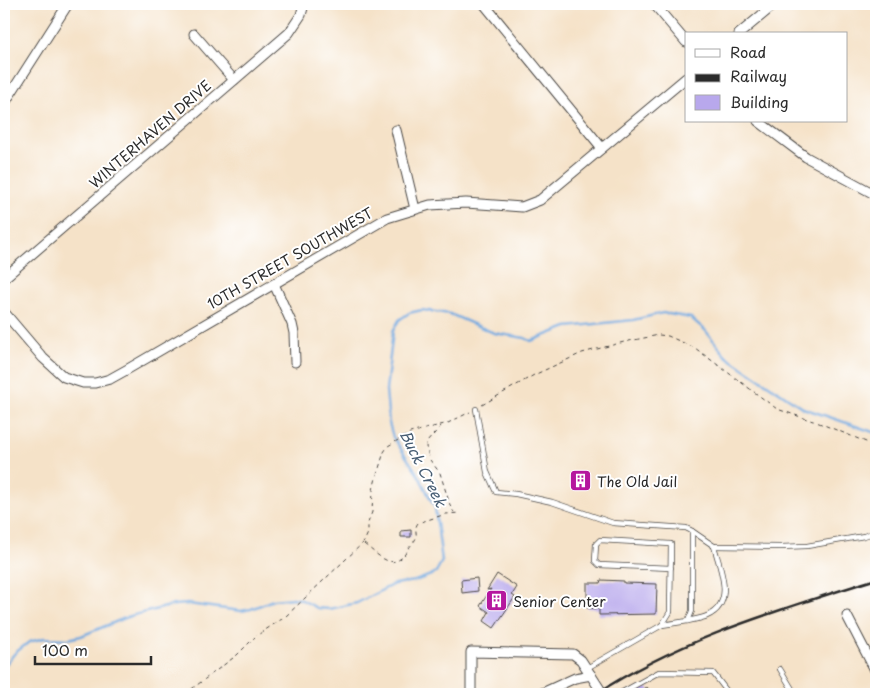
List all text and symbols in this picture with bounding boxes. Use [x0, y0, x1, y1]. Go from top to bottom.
legend [685, 32, 848, 122]
text: Road [730, 40, 766, 63]
text: Railway [730, 64, 787, 87]
street label: WINTERHAVEN DRIVE [84, 75, 216, 193]
text: Building [730, 90, 789, 113]
street label: 10TH STREET SOUTHWEST [203, 202, 377, 314]
water label: Buck Creek [395, 425, 454, 511]
building icon: The Old Jail [569, 469, 593, 493]
place label: The Old Jail [597, 471, 677, 492]
building icon: Senior Center [485, 589, 509, 613]
place label: Senior Center [513, 591, 606, 612]
scale bar [35, 633, 151, 665]
text: 100 m [42, 638, 88, 661]

